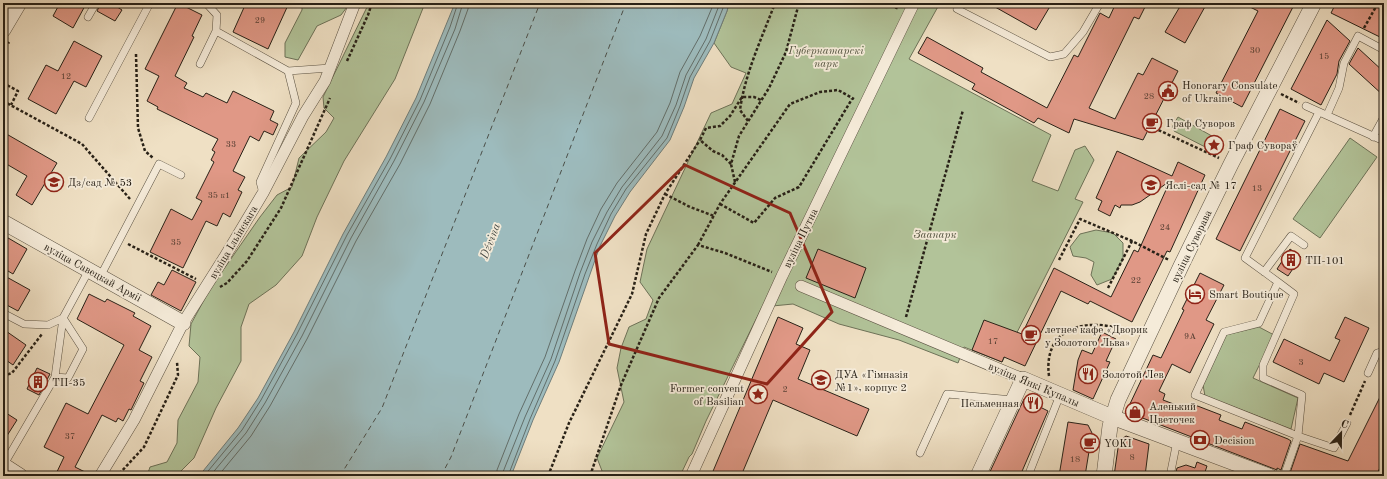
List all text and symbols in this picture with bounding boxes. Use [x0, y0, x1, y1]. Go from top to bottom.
house number: 29 [255, 16, 265, 25]
park label: Губернатарскі парк [787, 46, 864, 70]
house number: 30 [1250, 46, 1260, 55]
house number: 15 [1319, 52, 1329, 61]
house number: 12 [61, 72, 71, 81]
public building icon: Honorary Consulate of Ukraine [1157, 80, 1179, 102]
place label: Honorary Consulate of Ukraine [1182, 81, 1278, 105]
house number: 28 [1144, 92, 1154, 101]
cafe icon: Граф Суворов [1141, 112, 1163, 134]
place label: Граф Суворов [1166, 119, 1235, 130]
place icon: Граф Сувораў [1203, 134, 1225, 156]
house number: 33 [226, 140, 236, 149]
place label: Граф Сувораў [1228, 141, 1298, 152]
school or university icon: Дз/сад № 53 [43, 171, 65, 193]
school or university icon: Яслі-сад № 17 [1140, 174, 1162, 196]
place label: Дз/сад № 53 [68, 178, 132, 189]
place label: Яслі-сад № 17 [1165, 181, 1237, 192]
house number: 13 [1252, 184, 1262, 193]
house number: 35 к1 [208, 191, 230, 200]
street label: вуліца Ільінскага [208, 204, 261, 281]
street label: вуліца Путна [782, 207, 821, 270]
street label: вуліца Суворава [1170, 208, 1215, 285]
water label: Dźvina [478, 221, 503, 262]
house number: 24 [1160, 223, 1170, 232]
park label: Заапарк [914, 229, 957, 241]
house number: 35 [171, 238, 181, 247]
street label: вуліца Савецкай Арміі [42, 242, 143, 305]
building icon: ТП-101 [1280, 249, 1302, 271]
place label: ТП-101 [1305, 256, 1345, 267]
house number: 22 [1131, 276, 1141, 285]
hotel icon: Smart Boutique [1184, 283, 1206, 305]
place label: Smart Boutique [1209, 290, 1284, 301]
cafe icon: летнее кафе «Дворик у Золотого Льва» [1020, 324, 1042, 346]
place label: летнее кафе «Дворик у Золотого Льва» [1045, 325, 1148, 349]
house number: 9А [1184, 332, 1196, 341]
house number: 17 [988, 337, 998, 346]
house number: 3 [1298, 358, 1304, 367]
street label: вуліца Янкі Купалы [986, 361, 1080, 409]
restaurant icon: Золотой Лев [1077, 363, 1099, 385]
school or university icon: ДУА «Гімназія №1», корпус 2 [810, 369, 832, 391]
place label: ДУА «Гімназія №1», корпус 2 [835, 370, 908, 394]
place label: Золотой Лев [1102, 370, 1164, 381]
building icon: ТП-35 [27, 371, 49, 393]
place label: ТП-35 [52, 378, 85, 389]
place icon: Former convent of Basilian [747, 383, 769, 405]
place label: Former convent of Basilian [670, 384, 744, 408]
house number: 2 [782, 385, 788, 394]
restaurant icon: Пельменная [1022, 392, 1044, 414]
place label: Пельменная [961, 399, 1019, 410]
shop icon: Аленький Цветочек [1124, 401, 1146, 423]
place label: Аленький Цветочек [1149, 402, 1196, 426]
north arrow [1321, 413, 1361, 453]
text: С [1339, 419, 1350, 432]
bank icon: Decision [1189, 429, 1211, 451]
house number: 37 [65, 432, 75, 441]
cafe icon: YOKI [1079, 432, 1101, 454]
place label: Decision [1214, 436, 1255, 447]
place label: YOKI [1104, 439, 1132, 450]
house number: 8 [1129, 453, 1135, 462]
house number: 18 [1070, 455, 1080, 464]

